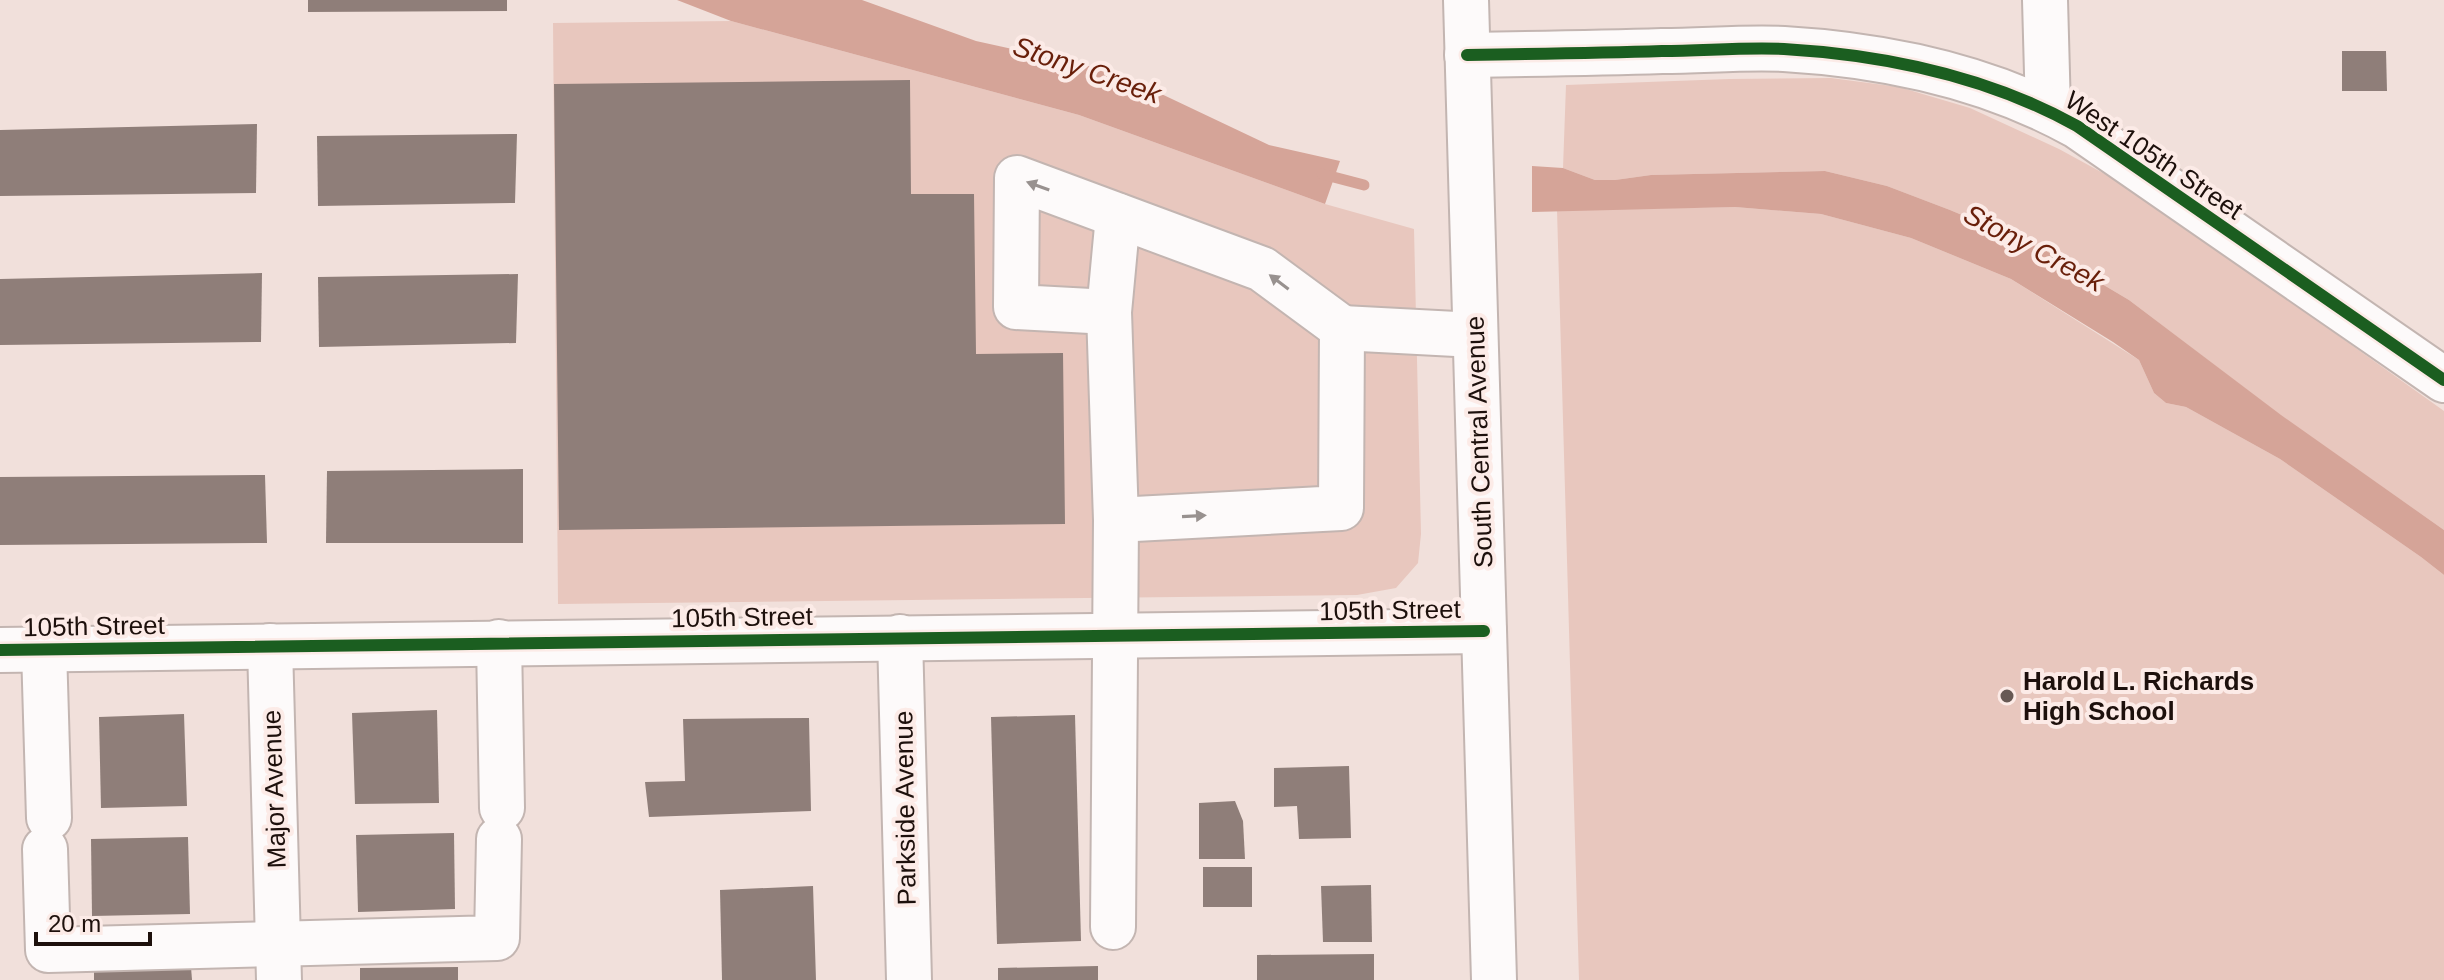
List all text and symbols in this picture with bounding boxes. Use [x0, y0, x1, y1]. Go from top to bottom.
water label: Stony Creek [1009, 30, 1167, 110]
street label: West 105th Street [2060, 85, 2249, 226]
one-way arrow [1026, 179, 1050, 192]
water label: Stony Creek [1959, 198, 2111, 299]
one-way arrow [1268, 274, 1290, 290]
street label: South Central Avenue [1460, 315, 1498, 569]
one-way arrow [1182, 509, 1207, 522]
street label: 105th Street [1319, 594, 1462, 626]
street label: 105th Street [671, 601, 814, 633]
street label: 105th Street [23, 610, 166, 642]
place label: Harold L. Richards High School [2023, 666, 2254, 726]
marker: Harold L. Richards High School [1998, 687, 2016, 705]
street label: Major Avenue [256, 709, 292, 869]
street label: Parkside Avenue [888, 710, 922, 906]
scale bar [36, 896, 150, 946]
text: 20 m [48, 910, 101, 937]

